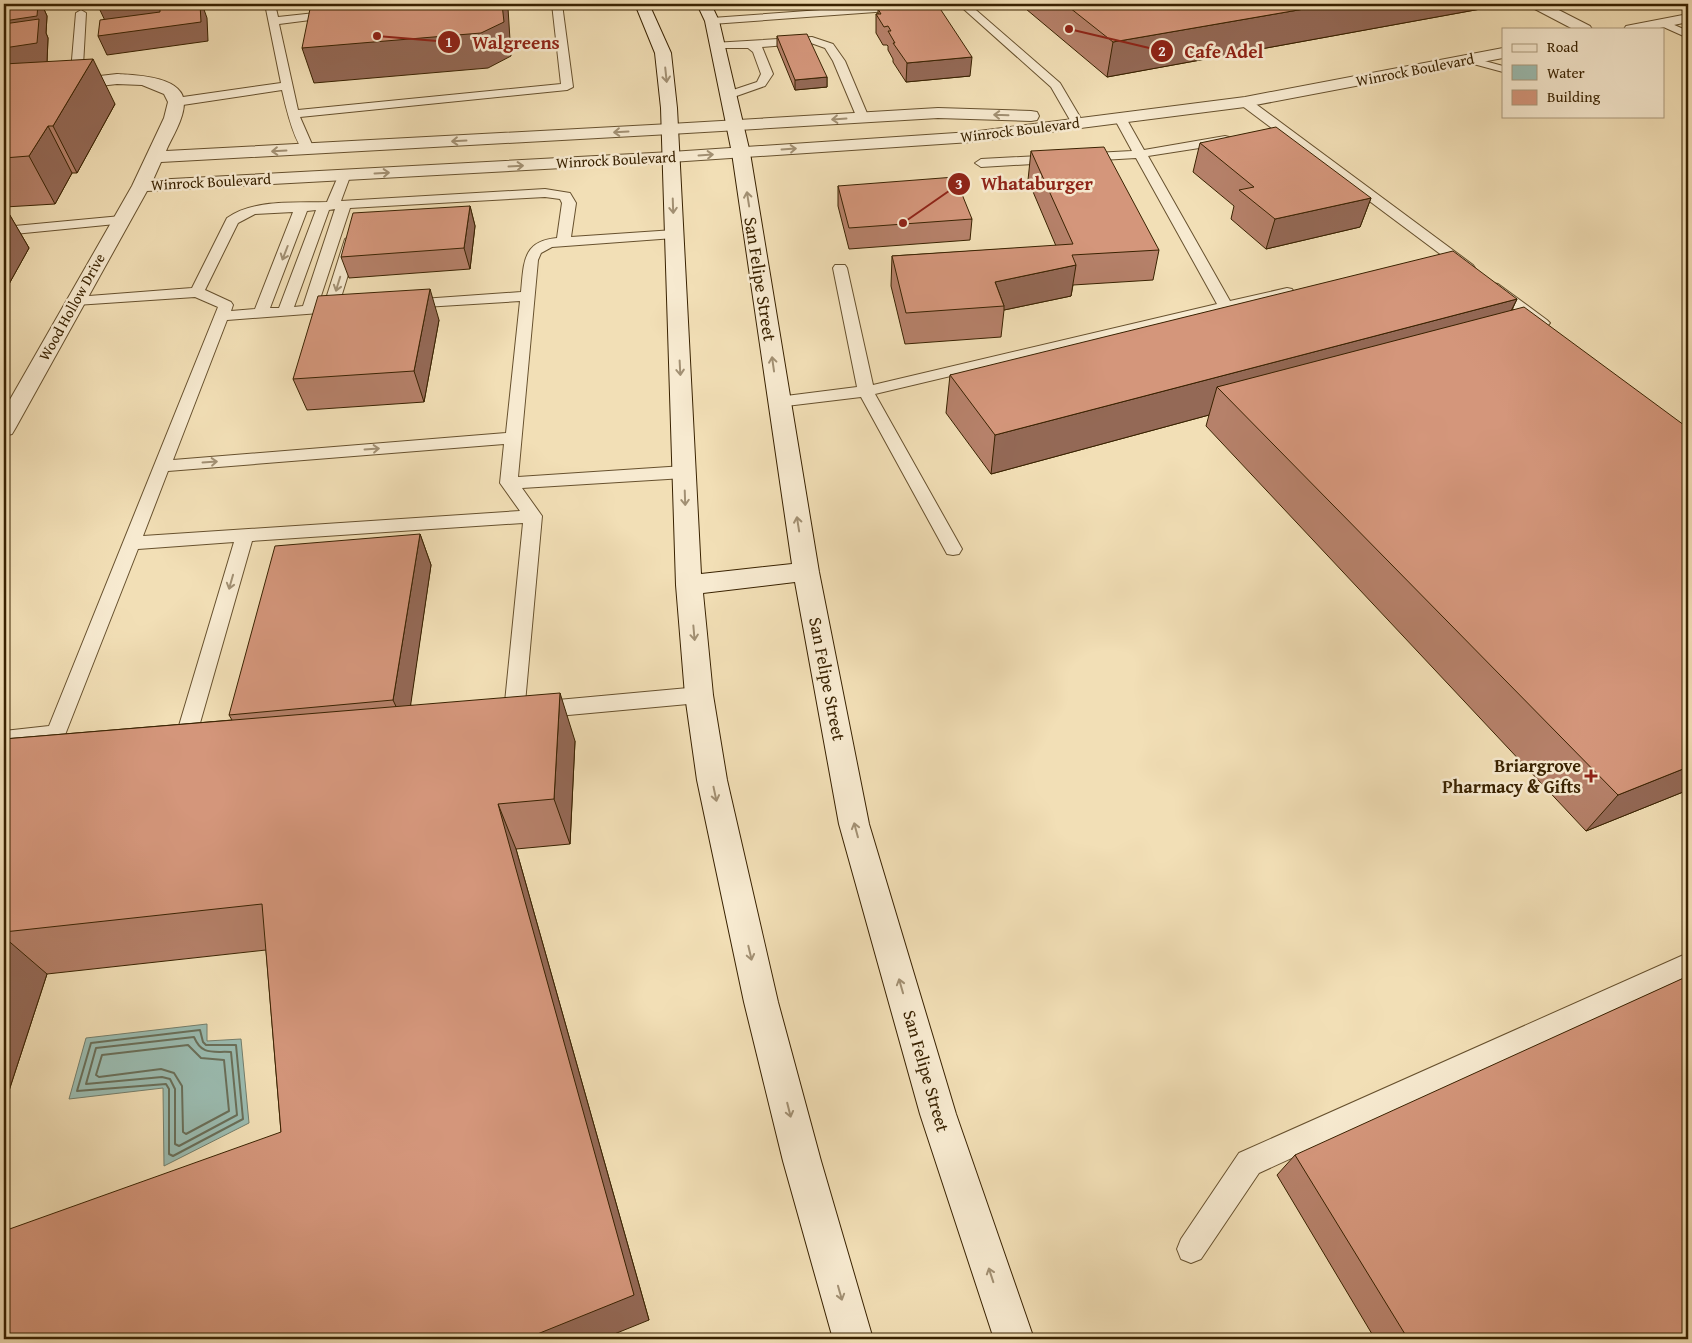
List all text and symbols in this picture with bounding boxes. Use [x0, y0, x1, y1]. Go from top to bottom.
callout: Walgreens [437, 25, 570, 59]
text: Walgreens [472, 28, 560, 56]
legend [1502, 28, 1664, 118]
text: 1 [445, 31, 453, 52]
callout: Cafe Adel [1149, 34, 1273, 68]
text: Road [1547, 36, 1578, 57]
text: Cafe Adel [1185, 37, 1264, 65]
text: 2 [1158, 40, 1166, 61]
street label: Winrock Boulevard [1354, 48, 1476, 91]
text: Water [1547, 62, 1585, 83]
one-way arrow [661, 67, 670, 83]
text: Building [1547, 86, 1601, 107]
one-way arrow [994, 110, 1010, 120]
street label: Winrock Boulevard [959, 112, 1081, 147]
one-way arrow [831, 115, 847, 124]
one-way arrow [613, 127, 629, 136]
one-way arrow [451, 136, 467, 145]
one-way arrow [781, 145, 797, 154]
one-way arrow [271, 146, 287, 155]
street label: Winrock Boulevard [555, 146, 677, 173]
one-way arrow [697, 150, 713, 159]
one-way arrow [508, 161, 524, 170]
callout: Whataburger [946, 167, 1104, 201]
street label: Winrock Boulevard [150, 168, 272, 195]
one-way arrow [374, 168, 390, 177]
text: Whataburger [981, 169, 1093, 197]
text: 3 [955, 173, 963, 194]
one-way arrow [743, 192, 753, 208]
one-way arrow [668, 198, 678, 214]
street label: San Felipe Street [737, 215, 784, 344]
one-way arrow [280, 245, 289, 260]
street label: Wood Hollow Drive [33, 249, 110, 364]
one-way arrow [333, 275, 342, 291]
one-way arrow [767, 356, 777, 372]
one-way arrow [675, 360, 684, 376]
one-way arrow [364, 445, 380, 454]
one-way arrow [202, 457, 218, 467]
one-way arrow [681, 489, 690, 505]
one-way arrow [793, 517, 803, 533]
one-way arrow [226, 574, 236, 590]
street label: San Felipe Street [802, 615, 853, 744]
one-way arrow [689, 625, 698, 641]
place label: Briargrove Pharmacy & Gifts [1442, 752, 1581, 800]
marker: Briargrove Pharmacy & Gifts [1585, 770, 1597, 782]
one-way arrow [710, 786, 720, 802]
one-way arrow [851, 822, 861, 838]
one-way arrow [746, 944, 755, 960]
one-way arrow [896, 978, 905, 994]
street label: San Felipe Street [896, 1007, 957, 1136]
one-way arrow [785, 1102, 794, 1118]
one-way arrow [986, 1267, 995, 1283]
one-way arrow [835, 1285, 845, 1301]

